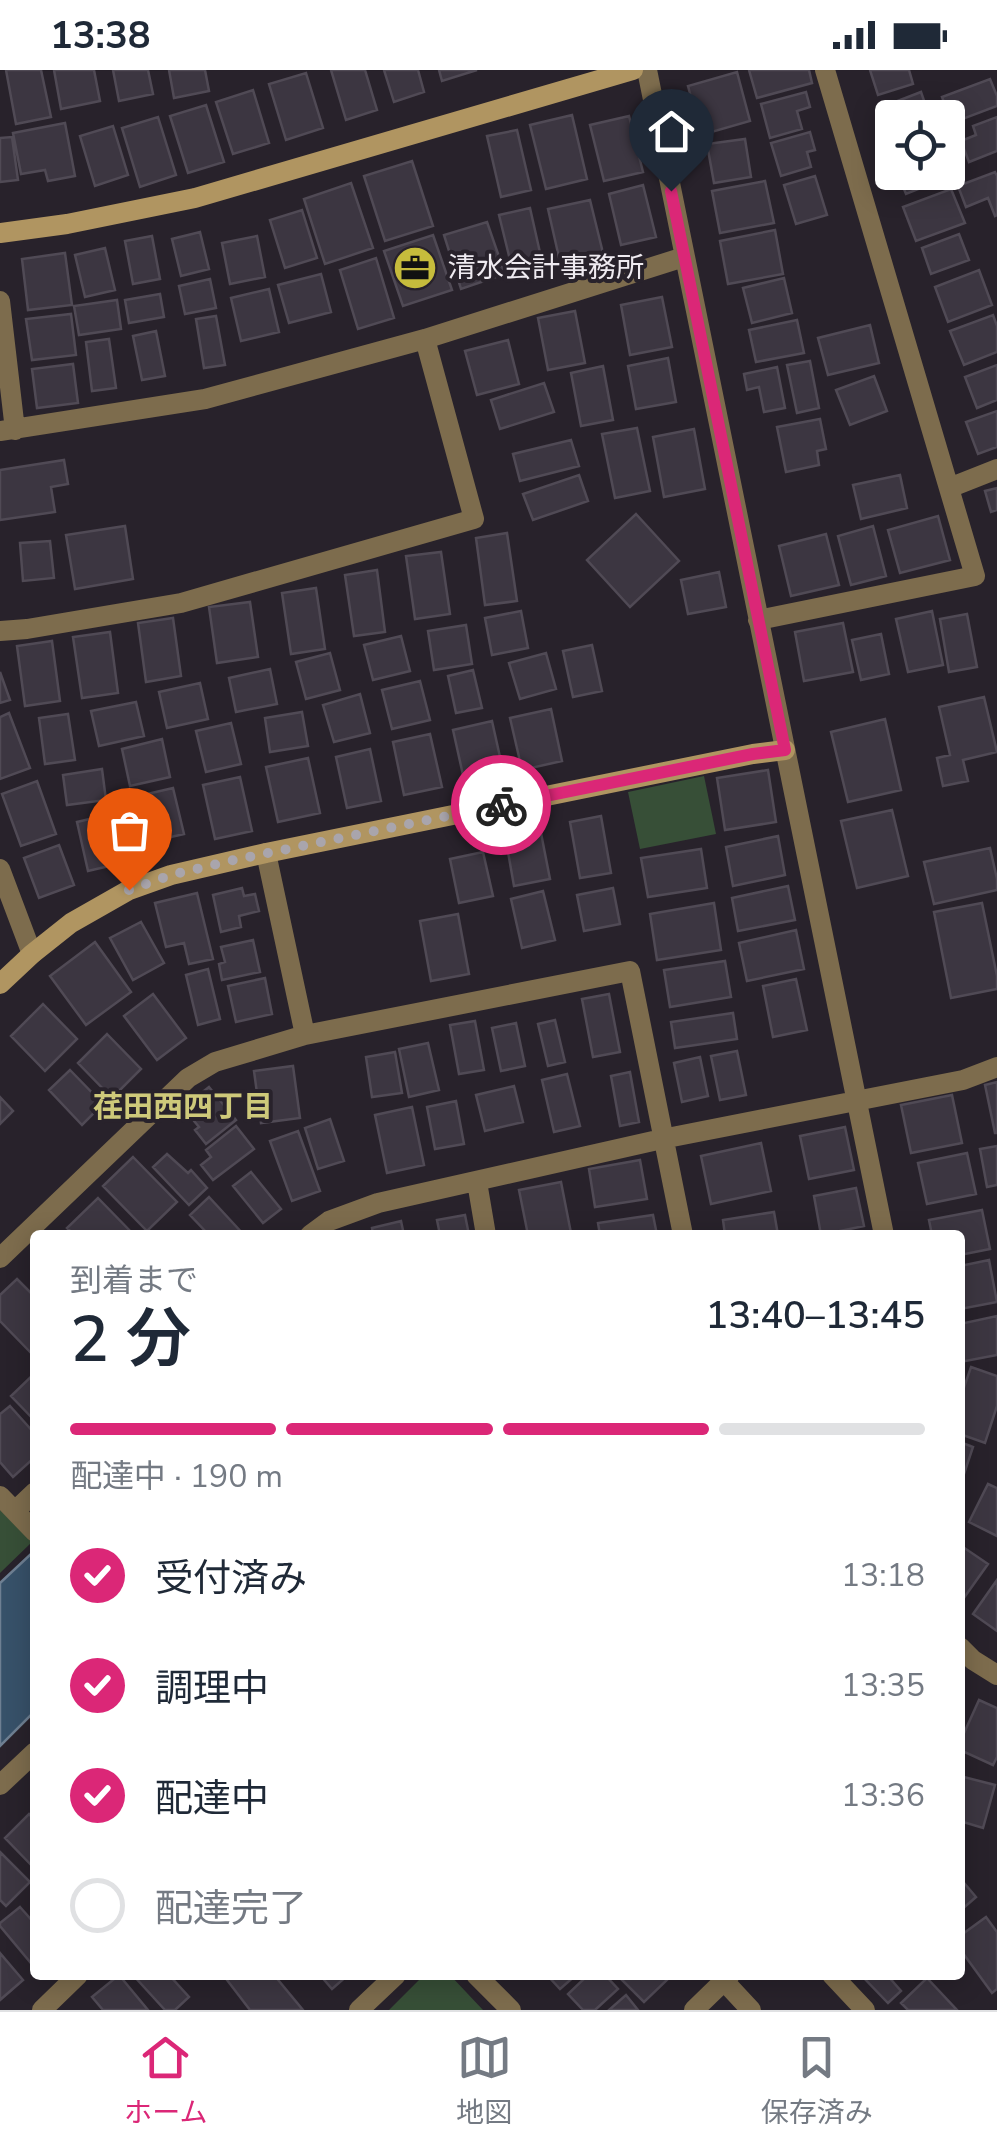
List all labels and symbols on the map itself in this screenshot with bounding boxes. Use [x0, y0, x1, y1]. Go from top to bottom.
pin [629, 89, 714, 192]
office icon: 清水会計事務所 [392, 245, 438, 291]
place label: 清水会計事務所 [448, 249, 644, 287]
courier [451, 755, 551, 855]
pin [87, 788, 172, 891]
district label: 荏田西四丁目 [93, 1087, 273, 1128]

